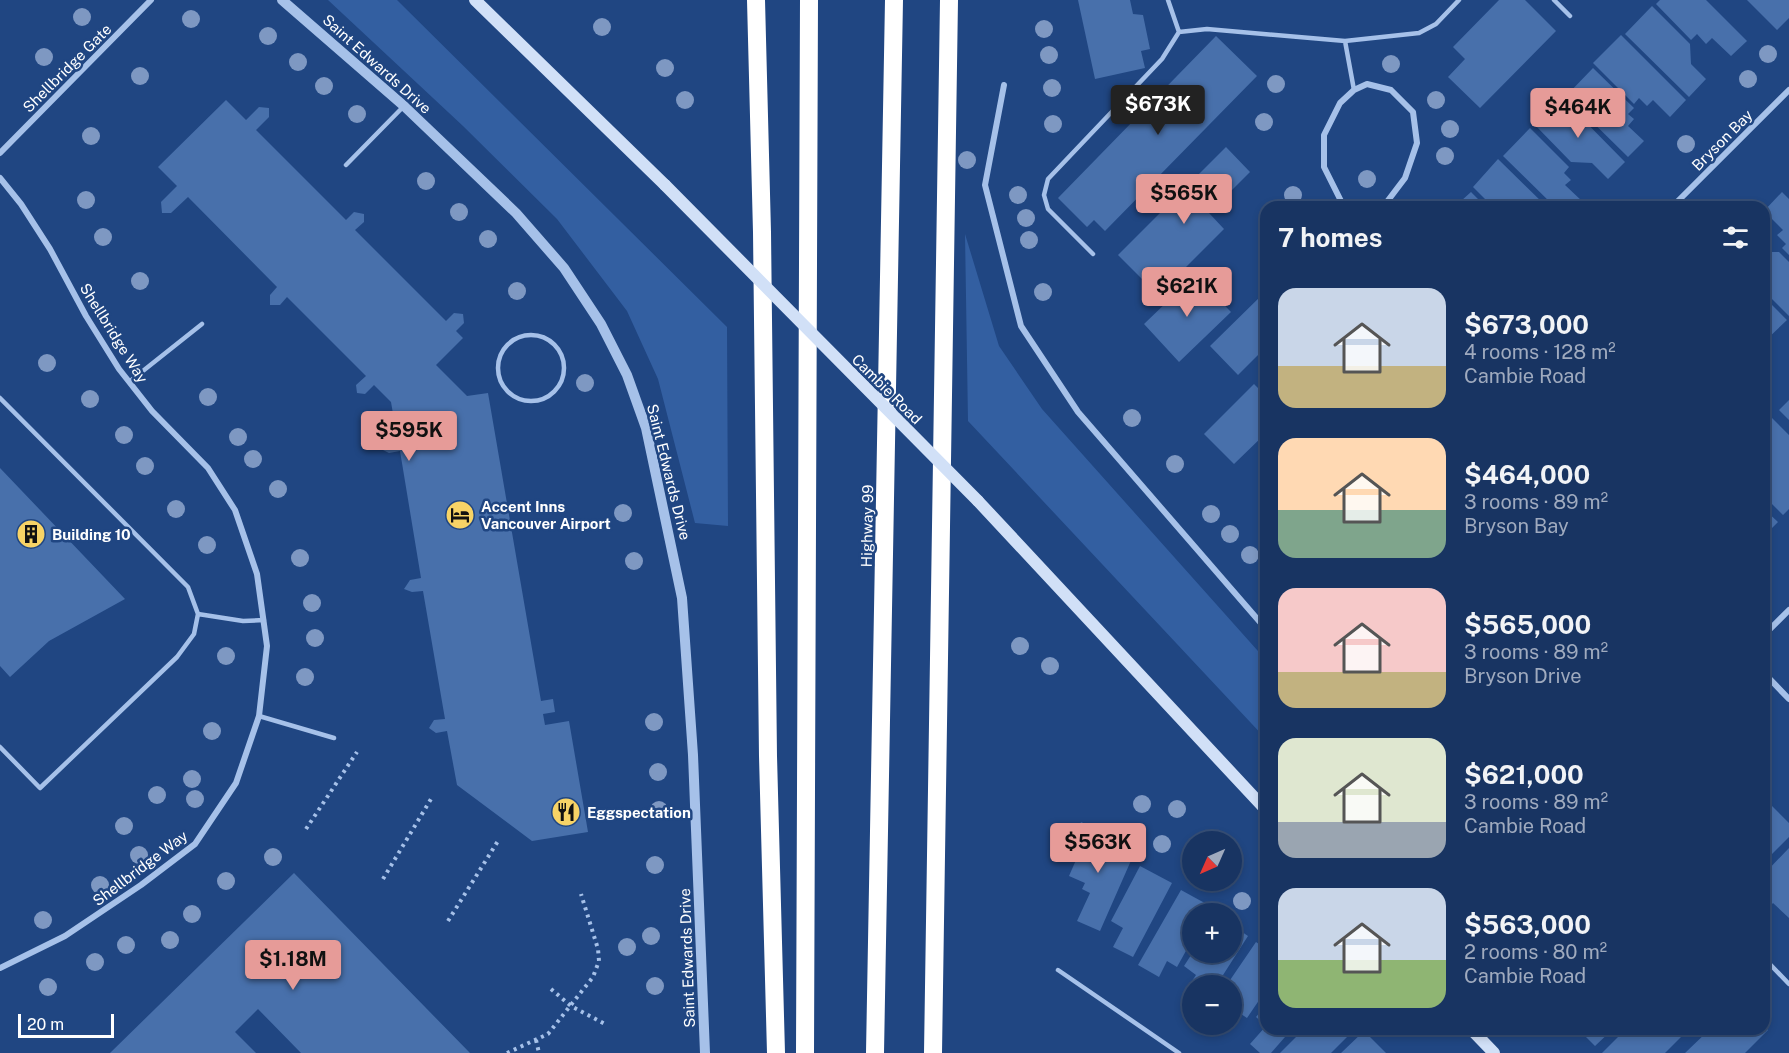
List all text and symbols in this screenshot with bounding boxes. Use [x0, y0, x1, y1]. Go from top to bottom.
street label: Saint Edwards Drive [319, 11, 435, 117]
street label: Shellbridge Gate [19, 20, 115, 116]
pin: $673K [1116, 85, 1200, 136]
pin: $464K [1536, 88, 1620, 139]
text: $673K [1125, 92, 1191, 116]
text: $464K [1544, 95, 1612, 119]
street label: Bryson Bay [1688, 106, 1756, 174]
pin: $565K [1142, 174, 1226, 225]
text: $565K [1150, 181, 1218, 205]
icon: filters [1719, 221, 1752, 254]
text: 7 homes [1278, 222, 1382, 253]
pin: $621K [1145, 267, 1229, 318]
text: $621K [1156, 274, 1218, 298]
street label: Shellbridge Way [77, 280, 151, 386]
text: $673,000 [1464, 309, 1589, 340]
icon: home [1326, 312, 1398, 384]
text: 4 rooms · 128 m² [1464, 340, 1616, 364]
street label: Cambie Road [849, 351, 925, 427]
text: Cambie Road [1464, 364, 1586, 388]
street label: Saint Edwards Drive [644, 402, 694, 542]
pin: $595K [367, 411, 451, 462]
text: $595K [375, 418, 443, 442]
text: $464,000 [1464, 459, 1590, 490]
icon: home [1326, 462, 1398, 534]
street label: Highway 99 [858, 484, 876, 568]
text: 3 rooms · 89 m² [1464, 490, 1608, 514]
place label: Accent Inns Vancouver Airport [481, 498, 611, 532]
hotel icon: Accent Inns Vancouver Airport [444, 499, 476, 531]
text: Bryson Bay [1464, 514, 1569, 538]
building icon: Building 10 [15, 518, 47, 550]
place label: Building 10 [52, 526, 131, 543]
text: $565,000 [1464, 609, 1591, 640]
icon: home [1326, 612, 1398, 684]
text: 3 rooms · 89 m² [1464, 640, 1608, 664]
text: Bryson Drive [1464, 664, 1582, 688]
text: $621,000 [1464, 759, 1584, 790]
icon: home [1326, 762, 1398, 834]
text: 3 rooms · 89 m² [1464, 790, 1608, 814]
restaurant icon: Eggspectation [550, 796, 582, 828]
place label: Eggspectation [587, 804, 691, 821]
text: Cambie Road [1464, 814, 1586, 838]
pin: $563K [1056, 823, 1140, 874]
street label: Shellbridge Way [89, 827, 191, 909]
text: $563K [1064, 830, 1132, 854]
north arrow [1182, 831, 1242, 891]
map controls [1182, 831, 1242, 1035]
street label: Saint Edwards Drive [676, 888, 698, 1028]
button: + [1182, 903, 1242, 963]
text: $563,000 [1464, 909, 1591, 940]
icon: home [1326, 912, 1398, 984]
pin: $1.18M [244, 940, 342, 991]
text: 2 rooms · 80 m² [1464, 940, 1607, 964]
text: $1.18M [259, 947, 327, 971]
text: Cambie Road [1464, 964, 1586, 988]
button: − [1182, 975, 1242, 1035]
scale bar [18, 1011, 114, 1038]
text: 20 m [27, 1015, 64, 1034]

